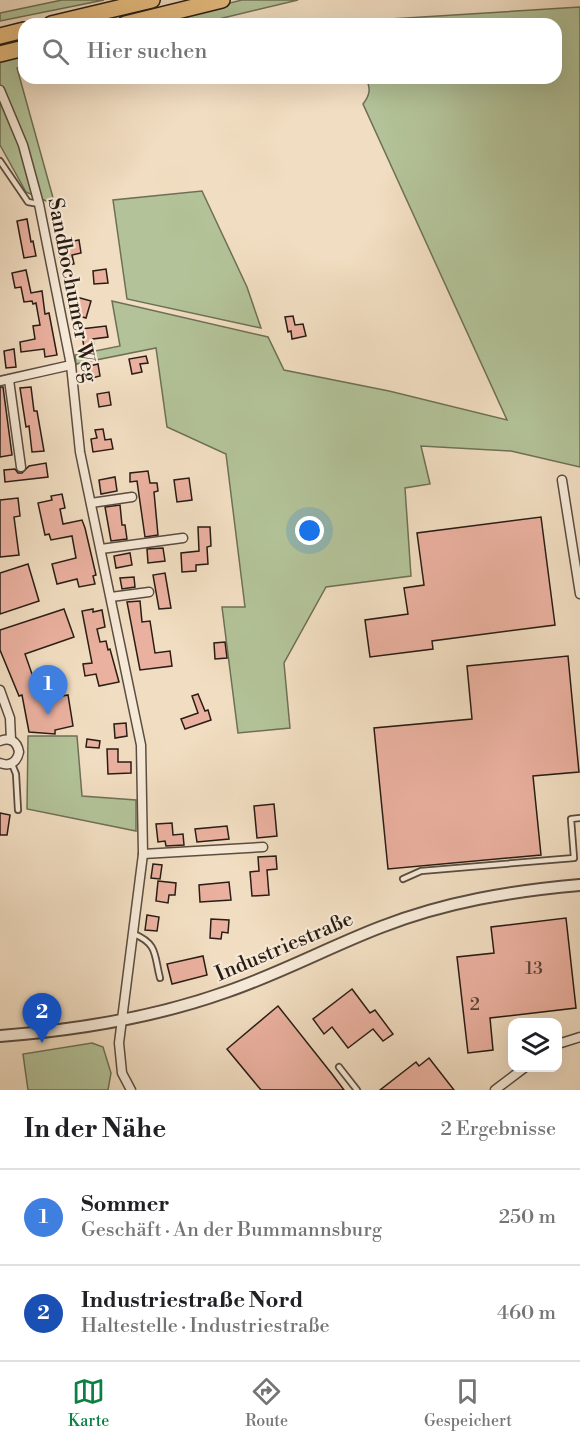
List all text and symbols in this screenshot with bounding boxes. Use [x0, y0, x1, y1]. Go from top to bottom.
search box [18, 18, 562, 84]
icon: search [39, 35, 72, 68]
text: Hier suchen [87, 38, 207, 65]
street label: Sandbochumer Weg [41, 196, 103, 385]
your location [295, 516, 324, 545]
pin: 1 [28, 666, 68, 715]
street label: Industriestraße [212, 906, 357, 988]
house number: 13 [525, 957, 543, 980]
house number: 2 [470, 993, 480, 1016]
pin: 2 [22, 994, 62, 1043]
map controls [508, 1018, 562, 1072]
button: layers [508, 1018, 562, 1072]
text: In der Nähe [24, 1113, 166, 1145]
text: 2 Ergebnisse [440, 1117, 556, 1142]
text: Sommer [81, 1191, 169, 1218]
text: 1 [39, 1205, 48, 1230]
text: 250 m [499, 1205, 556, 1230]
text: Geschäft · An der Bummannsburg [81, 1218, 382, 1243]
text: Industriestraße Nord [81, 1287, 303, 1314]
text: 2 [37, 1301, 50, 1326]
text: 460 m [497, 1301, 556, 1326]
text: Haltestelle · Industriestraße [81, 1314, 330, 1339]
tab: Karte [68, 1375, 109, 1431]
tab: Route [245, 1375, 288, 1431]
tab: Gespeichert [424, 1375, 512, 1431]

